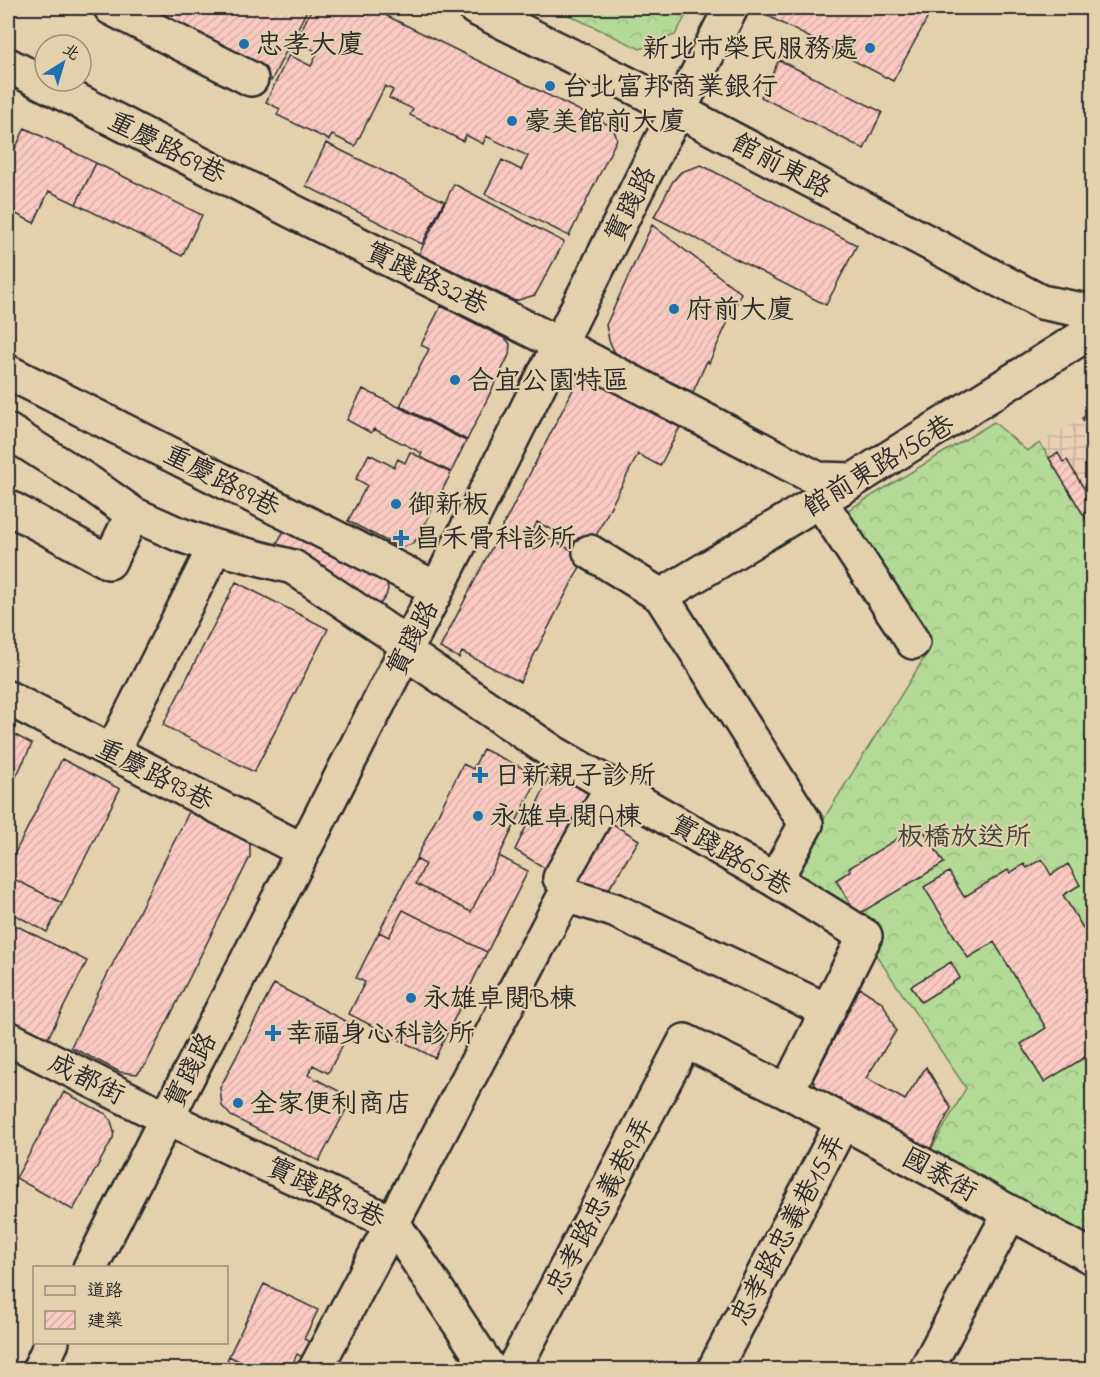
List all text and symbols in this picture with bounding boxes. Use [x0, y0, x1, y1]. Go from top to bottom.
place label: 忠孝大廈 [256, 27, 364, 66]
place label: 新北市榮民服務處 [642, 31, 858, 70]
north arrow [33, 33, 93, 93]
marker: 忠孝大廈 [237, 37, 251, 51]
text: 北 [57, 38, 84, 67]
marker: 新北市榮民服務處 [863, 41, 877, 55]
place label: 台北富邦商業銀行 [562, 69, 778, 108]
marker: 台北富邦商業銀行 [543, 79, 557, 93]
street label: 重慶路69巷 [100, 103, 232, 196]
place label: 豪美館前大廈 [524, 104, 686, 143]
marker: 豪美館前大廈 [505, 114, 519, 128]
street label: 館前東路 [724, 125, 838, 210]
street label: 實踐路 [597, 160, 668, 250]
street label: 實踐路32巷 [358, 234, 494, 327]
place label: 府前大廈 [686, 292, 794, 331]
marker: 府前大廈 [667, 302, 681, 316]
place label: 合宜公園特區 [467, 363, 629, 402]
marker: 合宜公園特區 [448, 373, 462, 387]
street label: 館前東路156巷 [796, 406, 963, 528]
street label: 重慶路89巷 [156, 436, 286, 528]
place label: 御新板 [408, 487, 489, 526]
marker: 御新板 [389, 497, 403, 511]
place label: 昌禾骨科診所 [414, 521, 576, 560]
marker: 昌禾骨科診所 [392, 529, 410, 547]
street label: 實踐路 [378, 594, 450, 684]
street label: 重慶路93巷 [88, 730, 219, 822]
place label: 日新親子診所 [494, 758, 656, 797]
marker: 日新親子診所 [471, 766, 489, 784]
place label: 永雄卓閱A棟 [490, 799, 642, 838]
street label: 實踐路65巷 [661, 806, 798, 908]
marker: 永雄卓閱A棟 [471, 809, 485, 823]
park label: 板橋放送所 [897, 819, 1032, 858]
place label: 永雄卓閱B棟 [423, 981, 576, 1020]
marker: 永雄卓閱B棟 [404, 991, 418, 1005]
place label: 幸福身心科診所 [286, 1016, 475, 1055]
marker: 幸福身心科診所 [264, 1024, 282, 1042]
street label: 實踐路 [156, 1026, 228, 1116]
street label: 成都街 [41, 1044, 131, 1116]
place label: 全家便利商店 [250, 1086, 412, 1125]
marker: 全家便利商店 [231, 1096, 245, 1110]
street label: 忠孝路忠義巷9弄 [538, 1110, 665, 1302]
street label: 忠孝路忠義巷15弄 [722, 1127, 856, 1333]
street label: 國泰街 [894, 1139, 984, 1213]
street label: 實踐路93巷 [259, 1149, 391, 1240]
legend [33, 1266, 228, 1344]
text: 道路 [87, 1279, 123, 1305]
text: 建築 [87, 1309, 123, 1335]

